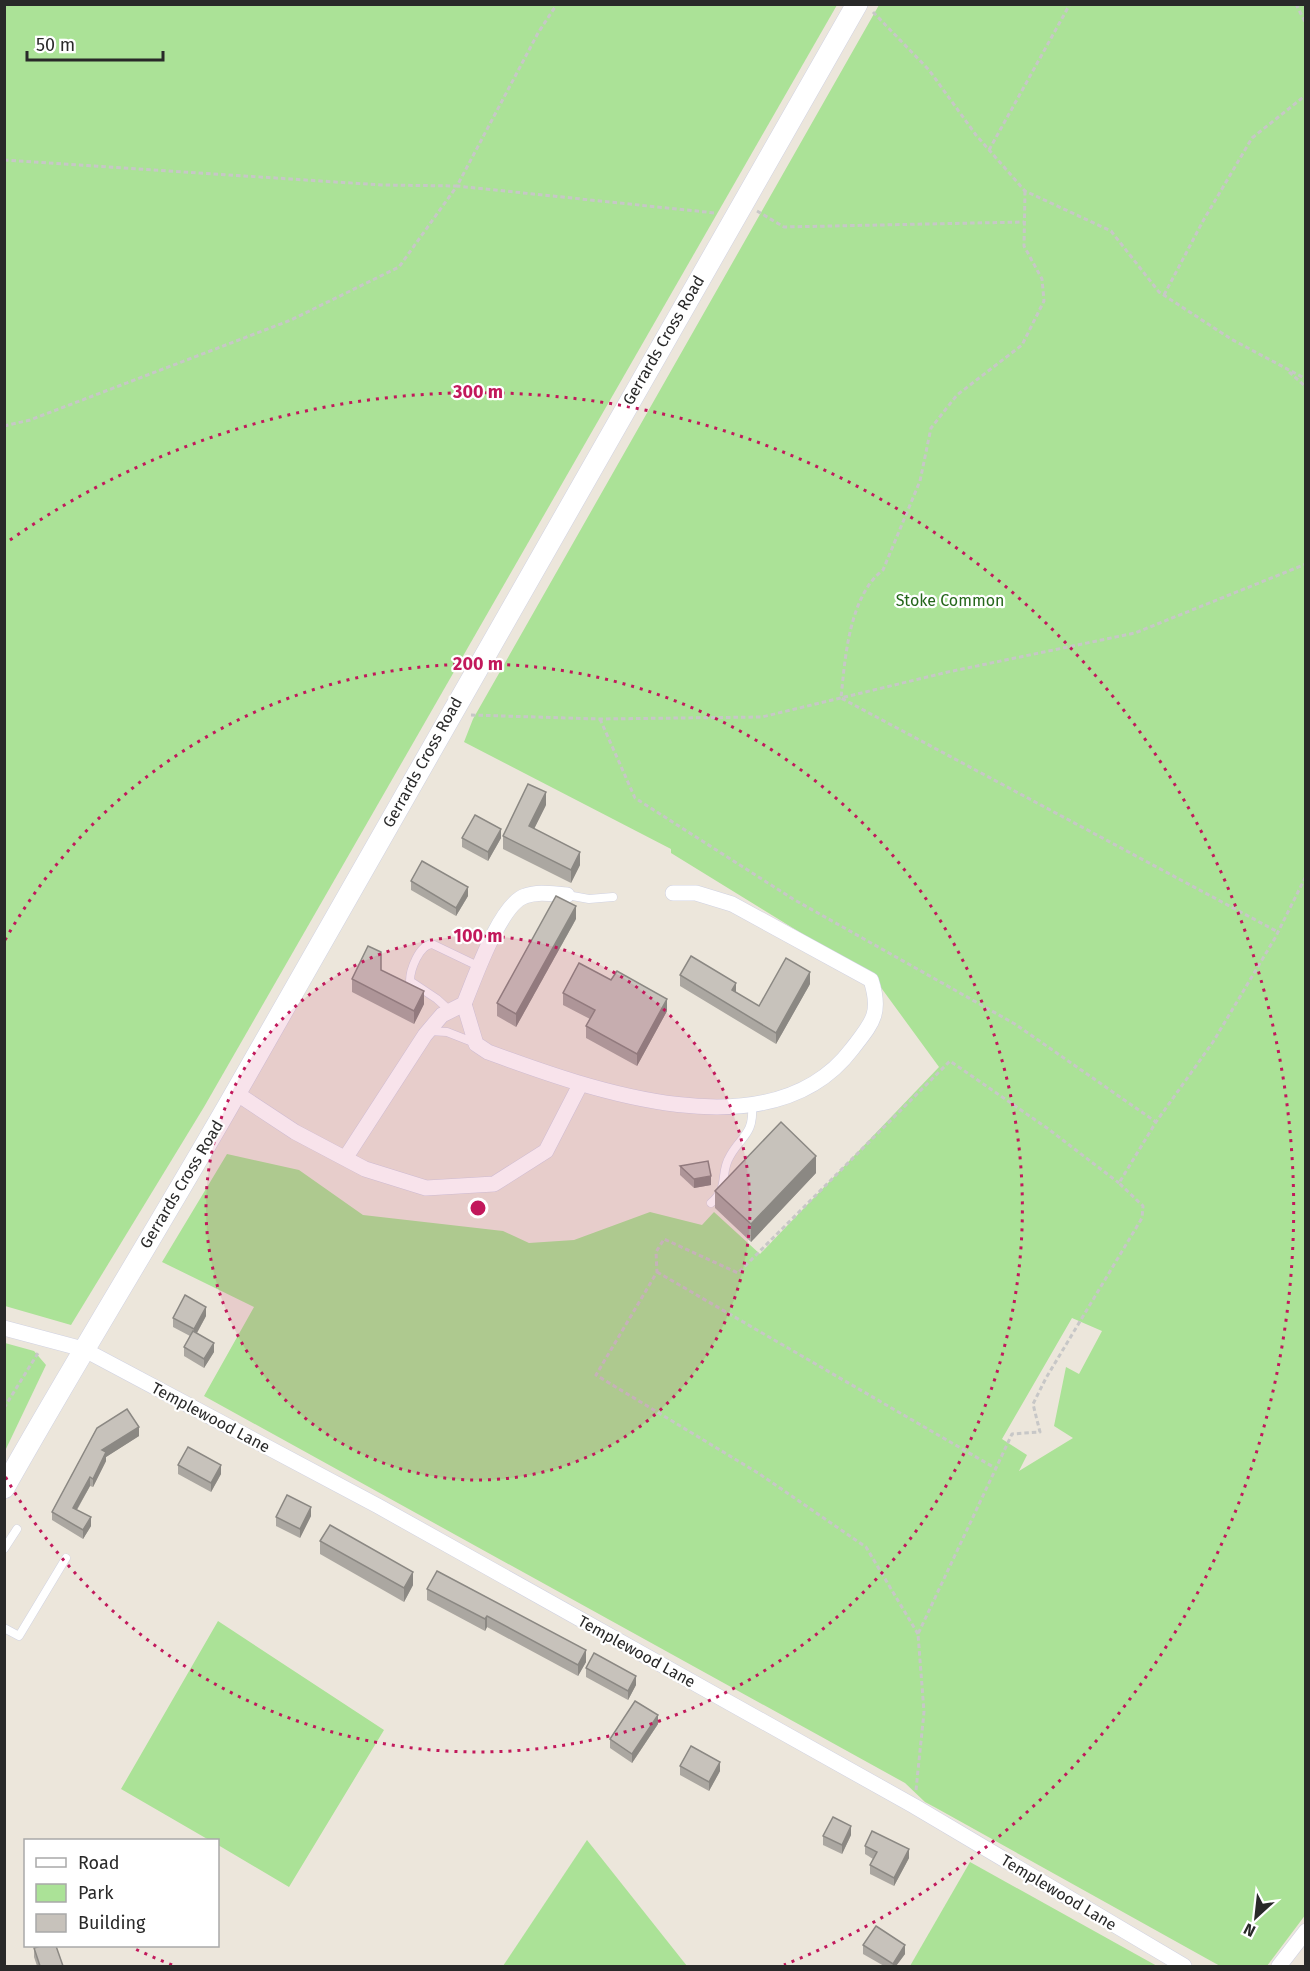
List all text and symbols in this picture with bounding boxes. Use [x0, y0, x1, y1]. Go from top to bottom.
scale bar [27, 24, 164, 62]
text: 50 m [36, 34, 75, 56]
street label: Gerrards Cross Road [619, 272, 708, 408]
text: 300 m [452, 381, 503, 403]
park label: Stoke Common [896, 591, 1004, 610]
text: 200 m [453, 653, 503, 675]
street label: Gerrards Cross Road [379, 694, 466, 831]
text: 100 m [454, 925, 502, 947]
street label: Gerrards Cross Road [136, 1117, 227, 1252]
centre of rings [468, 1198, 488, 1218]
street label: Templewood Lane [148, 1378, 273, 1457]
street label: Templewood Lane [575, 1611, 699, 1692]
legend [24, 1839, 219, 1947]
street label: Templewood Lane [998, 1850, 1120, 1934]
text: Road [78, 1852, 120, 1874]
text: Park [78, 1882, 114, 1904]
north arrow [1226, 1887, 1286, 1947]
text: Building [78, 1912, 146, 1934]
text: N [1240, 1919, 1258, 1941]

